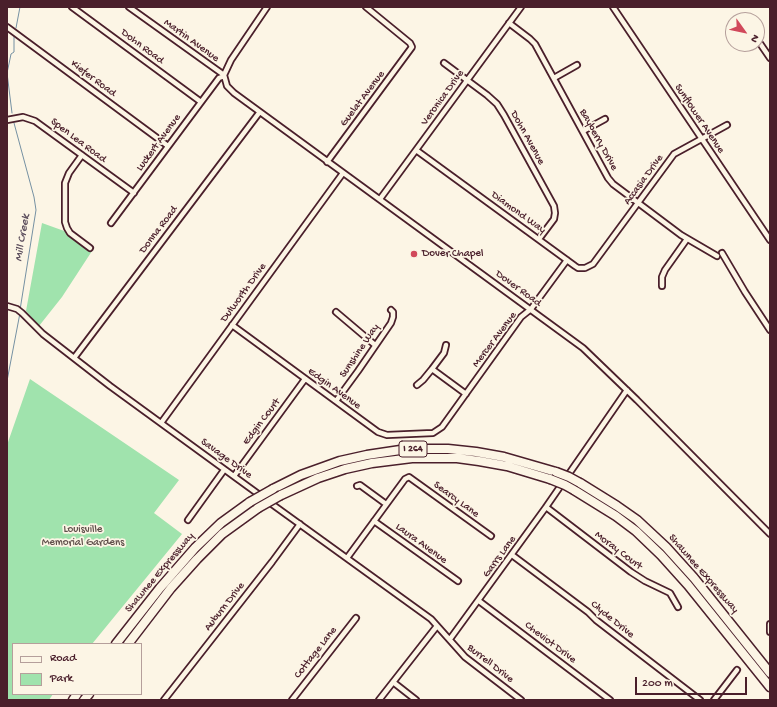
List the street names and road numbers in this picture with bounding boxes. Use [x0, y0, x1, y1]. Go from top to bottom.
street label: Martin Avenue [161, 16, 221, 66]
street label: Dohn Road [118, 26, 166, 68]
street label: Kiefer Road [68, 58, 118, 100]
street label: Guelat Avenue [338, 68, 388, 130]
street label: Veronica Drive [418, 68, 468, 128]
street label: Sunflower Avenue [671, 82, 727, 156]
street label: Bayberry Drive [576, 107, 620, 173]
street label: Dohn Avenue [507, 109, 547, 167]
street label: Luckert Avenue [134, 112, 184, 174]
street label: Spen Lea Road [47, 116, 109, 166]
street label: Accasia Drive [621, 152, 667, 208]
street label: Diamond Way [488, 189, 548, 237]
street label: Donna Road [137, 204, 181, 256]
street label: Dulworth Drive [218, 261, 270, 325]
street label: Dover Road [492, 268, 544, 310]
street label: Mercer Avenue [470, 310, 520, 370]
street label: Sunshine Way [337, 322, 383, 380]
street label: Edgin Avenue [305, 365, 363, 413]
street label: Edgin Court [240, 396, 284, 448]
street label: Savage Drive [198, 436, 254, 482]
road number: I 264 [399, 441, 427, 457]
street label: Searcy Lane [430, 479, 482, 521]
street label: Laura Avenue [392, 521, 450, 567]
street label: Moray Court [591, 529, 645, 573]
street label: Shawnee Expressway [123, 530, 197, 616]
street label: Shawnee Expressway [665, 532, 741, 616]
street label: Garrs Lane [480, 533, 520, 581]
street label: Auburn Drive [202, 580, 248, 634]
street label: Clyde Drive [587, 598, 637, 642]
street label: Cheviot Drive [521, 619, 579, 667]
street label: Cottage Lane [292, 624, 340, 682]
street label: Burrell Drive [464, 642, 516, 686]

